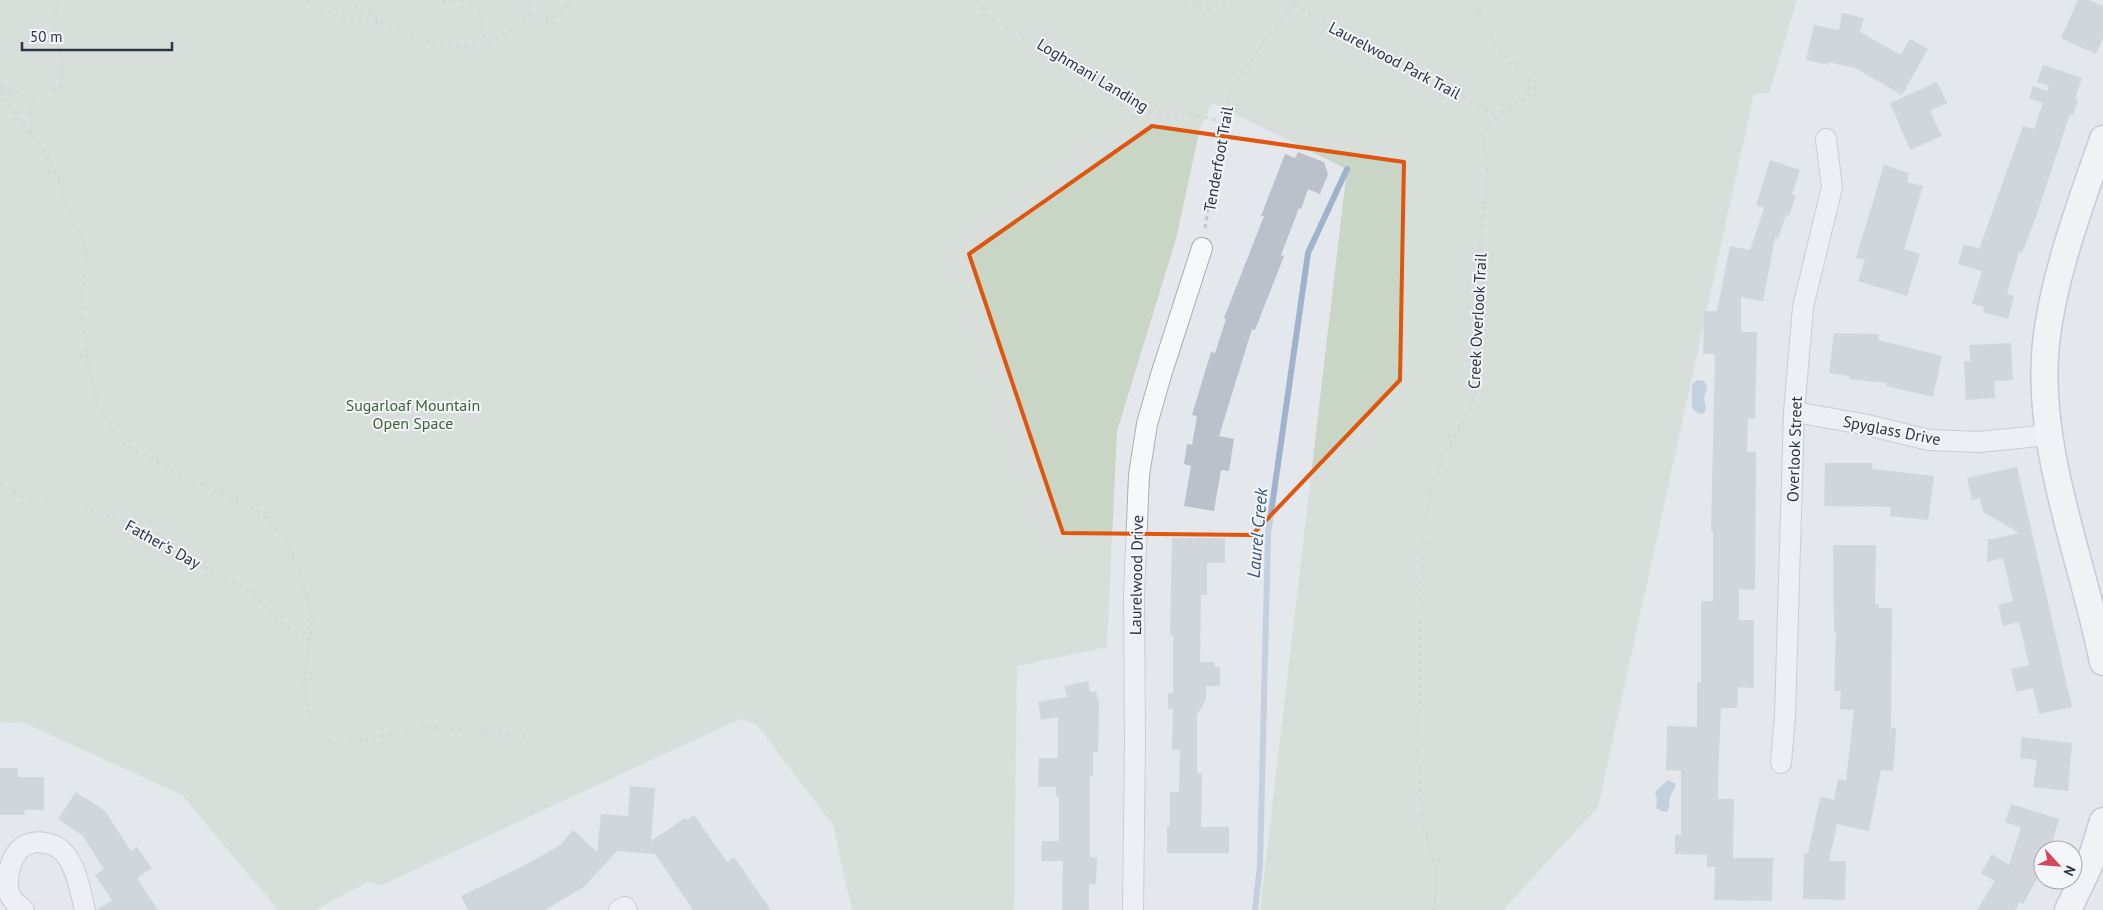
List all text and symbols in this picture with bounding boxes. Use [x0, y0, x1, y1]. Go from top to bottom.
street label: Laurelwood Park Trail [1326, 17, 1465, 103]
scale bar [22, 20, 172, 52]
text: 50 m [30, 27, 63, 46]
street label: Loghmani Landing [1034, 34, 1152, 116]
street label: Tenderfoot Trail [1199, 104, 1237, 213]
street label: Creek Overlook Trail [1463, 252, 1491, 389]
park label: Sugarloaf Mountain Open Space [346, 395, 480, 433]
street label: Overlook Street [1782, 395, 1806, 502]
street label: Spyglass Drive [1841, 411, 1943, 449]
water label: Laurel Creek [1242, 486, 1272, 579]
street label: Father's Day [122, 515, 205, 573]
street label: Laurelwood Drive [1125, 515, 1147, 635]
north arrow [2033, 840, 2083, 890]
text: N [2060, 863, 2080, 879]

